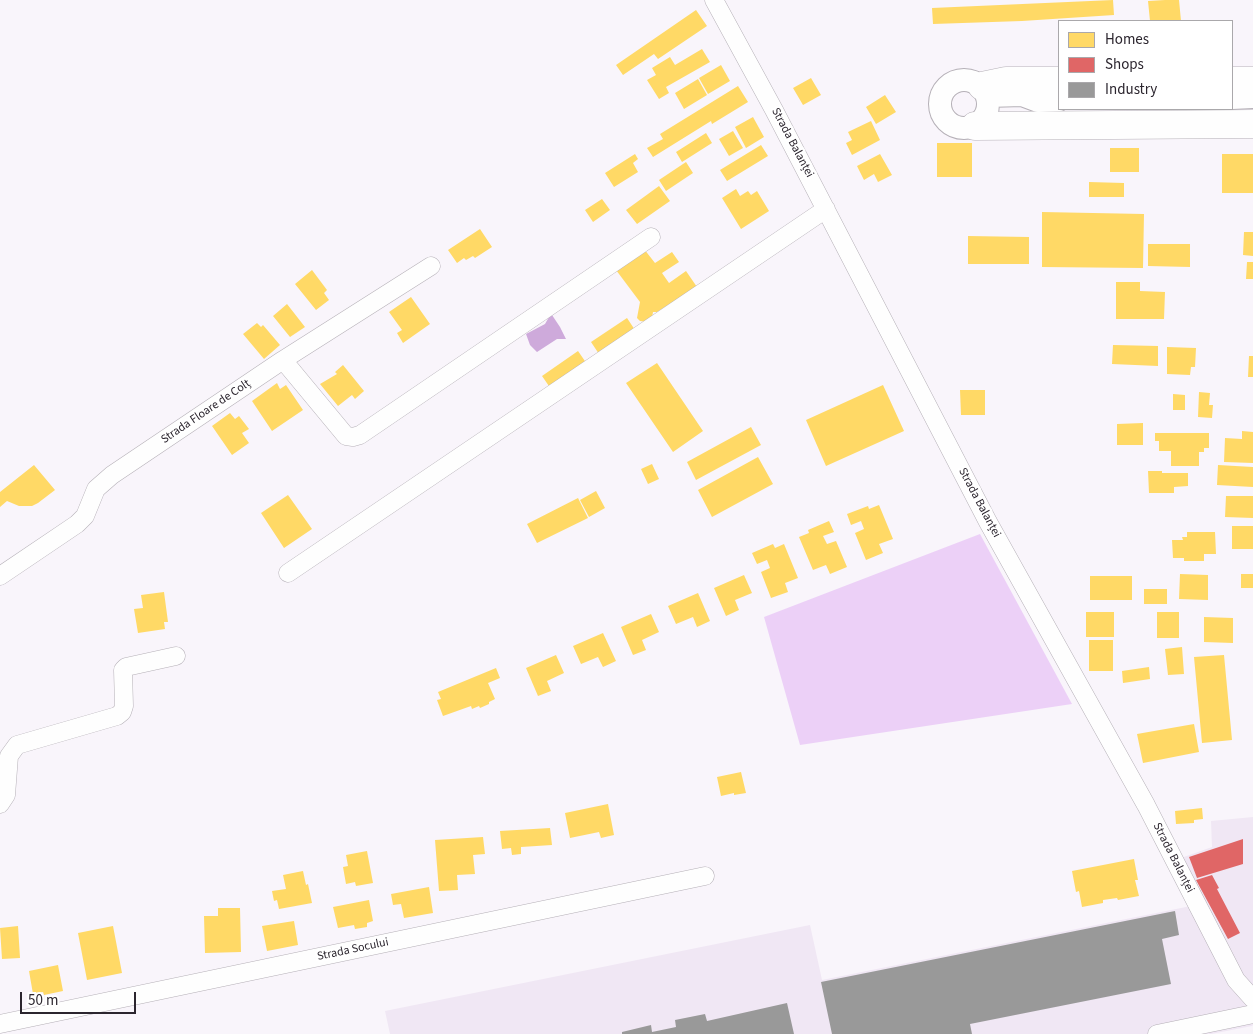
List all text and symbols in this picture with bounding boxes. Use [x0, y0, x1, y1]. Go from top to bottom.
legend [1058, 20, 1233, 110]
text: Homes [1105, 29, 1149, 50]
text: Shops [1105, 54, 1144, 75]
text: Industry [1105, 79, 1157, 100]
street label: Strada Balanței [768, 106, 816, 180]
street label: Strada Floare de Colț [159, 377, 253, 447]
street label: Strada Balanței [955, 466, 1003, 540]
street label: Strada Balanței [1149, 821, 1197, 895]
street label: Strada Socului [316, 935, 390, 965]
scale bar [22, 982, 139, 1014]
text: 50 m [28, 990, 58, 1011]

